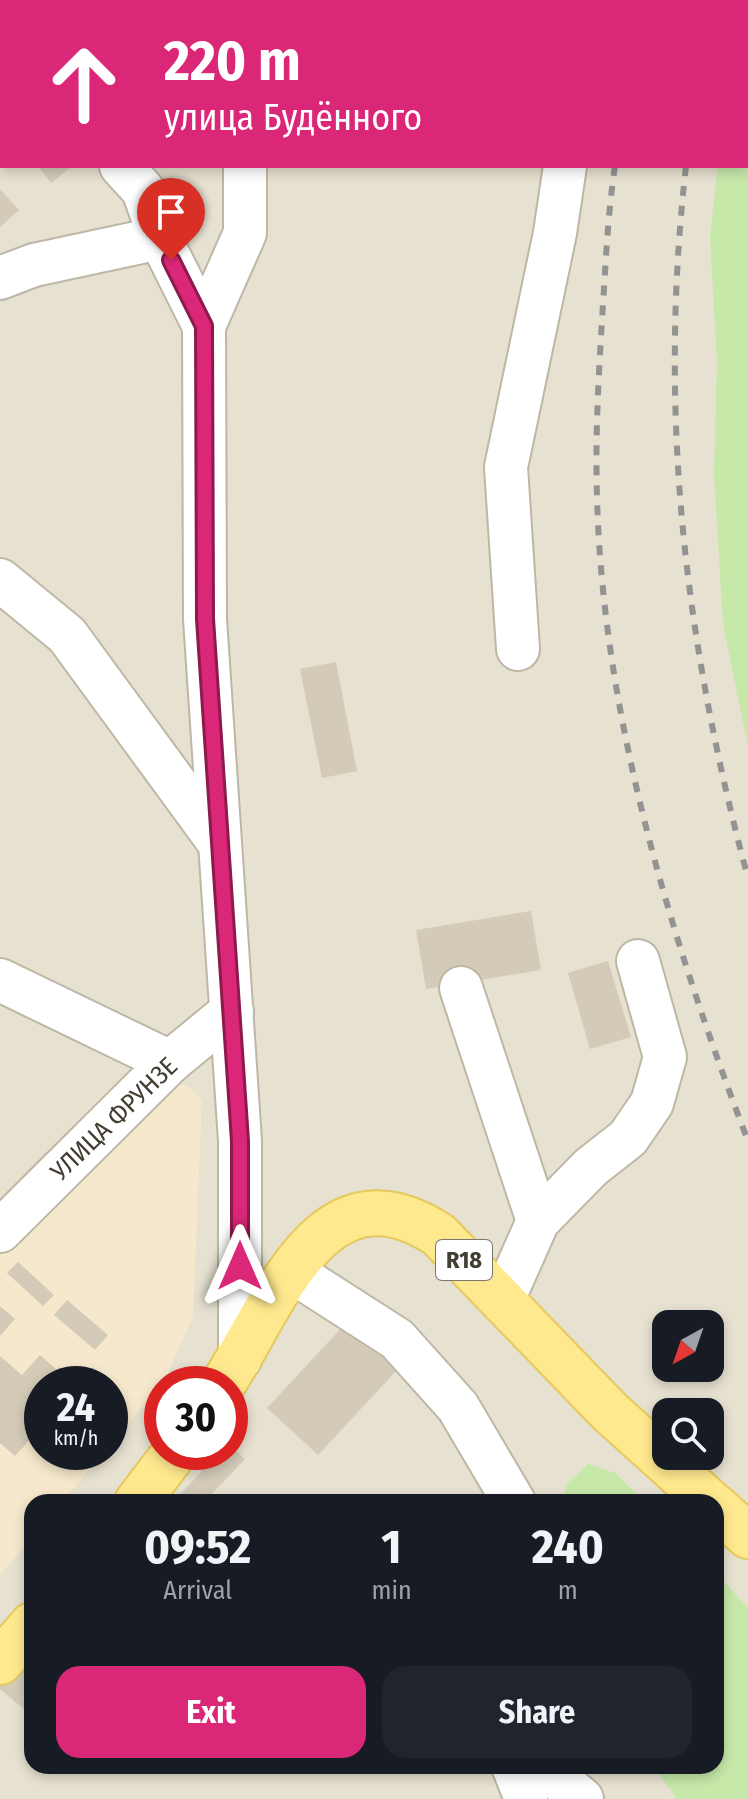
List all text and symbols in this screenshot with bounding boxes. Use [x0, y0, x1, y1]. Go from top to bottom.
text: 220 m [164, 28, 301, 95]
icon: ahead [32, 32, 136, 136]
text: улица Будённого [164, 96, 422, 140]
pin [137, 178, 205, 260]
icon: arrive [149, 190, 193, 234]
street label: УЛИЦА ФРУНЗЕ [44, 1051, 184, 1188]
position arrow [198, 1224, 282, 1308]
road number: R18 [436, 1240, 492, 1280]
north arrow [652, 1310, 724, 1382]
map controls [652, 1310, 724, 1470]
speed limit sign: 30 [144, 1366, 248, 1470]
text: 24 [57, 1384, 95, 1432]
button: search [652, 1398, 724, 1470]
text: km/h [54, 1426, 98, 1450]
text: 09:52 [144, 1518, 251, 1576]
text: 1 [381, 1518, 402, 1576]
text: 240 [532, 1518, 604, 1576]
text: Arrival [163, 1575, 232, 1606]
text: min [371, 1575, 412, 1606]
text: m [558, 1575, 578, 1606]
button: Exit [56, 1666, 366, 1758]
button: Share [382, 1666, 692, 1758]

